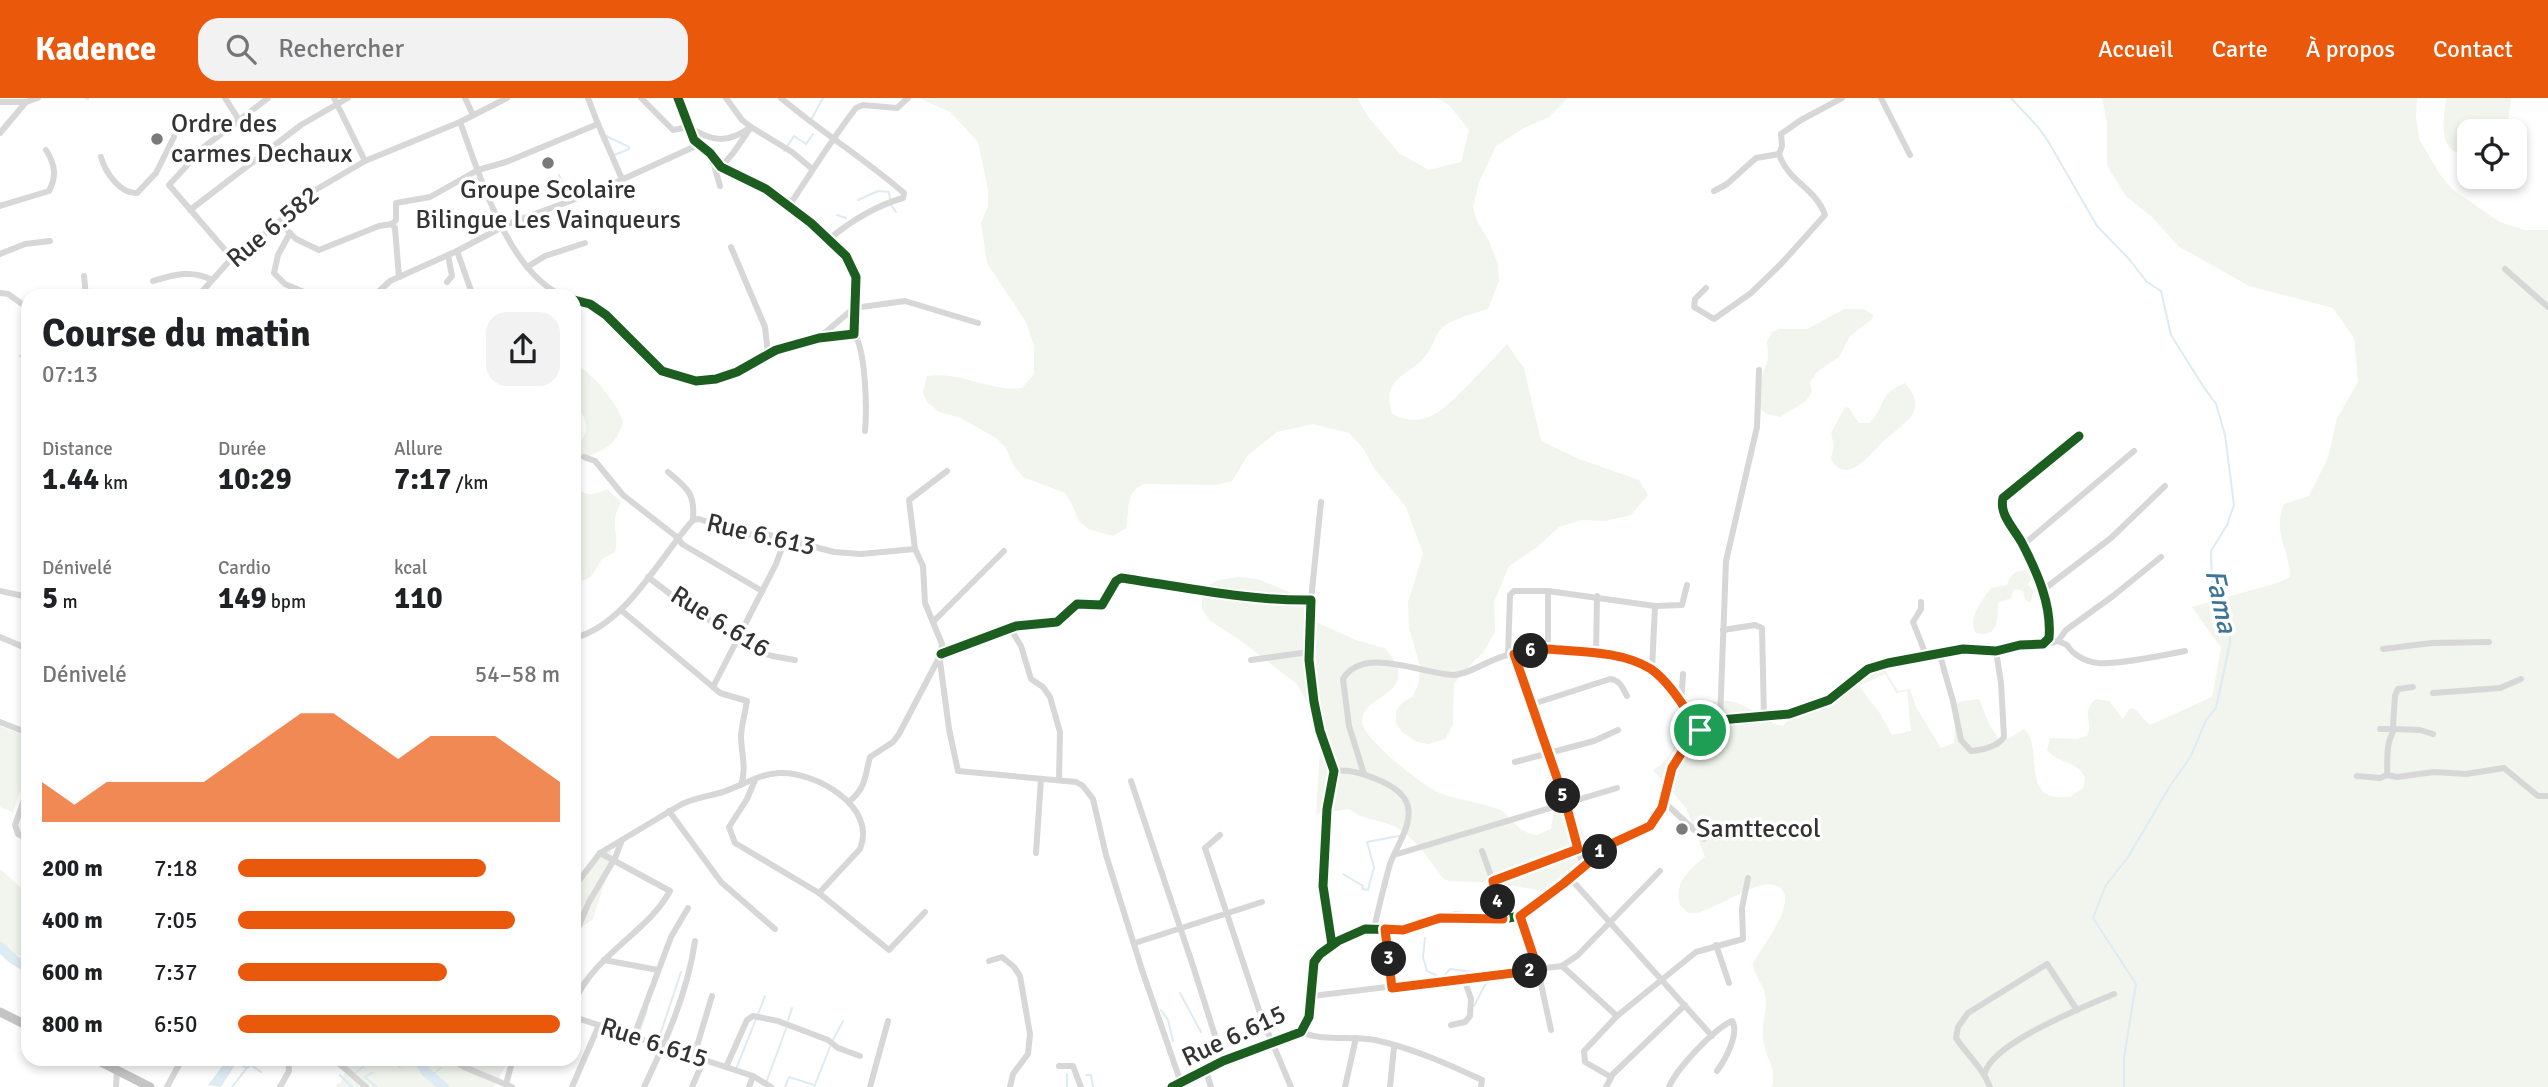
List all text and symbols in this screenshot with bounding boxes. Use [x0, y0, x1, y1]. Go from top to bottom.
search box [198, 18, 688, 81]
text: Kadence [35, 29, 156, 70]
icon: search [222, 30, 260, 68]
text: Rechercher [278, 33, 404, 65]
text: Accueil [2098, 34, 2174, 64]
text: Carte [2212, 34, 2268, 64]
text: À propos [2306, 34, 2395, 64]
text: Contact [2433, 34, 2513, 64]
place label: Ordre des carmes Dechaux [171, 108, 353, 170]
map controls [2457, 119, 2527, 189]
button: locate [2457, 119, 2527, 189]
marker: Ordre des carmes Dechaux [149, 131, 165, 147]
marker: Groupe Scolaire Bilingue Les Vainqueurs [540, 155, 556, 171]
place label: Groupe Scolaire Bilingue Les Vainqueurs [415, 174, 681, 236]
street label: Rue 6.582 [220, 179, 326, 275]
text: Course du matin [42, 310, 311, 357]
button: share [486, 312, 560, 386]
text: 07:13 [42, 360, 98, 389]
text: Distance [42, 437, 113, 461]
text: Durée [218, 437, 266, 461]
text: Allure [394, 437, 443, 461]
text: 1.44 [42, 461, 99, 498]
text: 10:29 [218, 461, 292, 498]
text: 7:17 [394, 461, 451, 498]
text: km [99, 471, 128, 495]
text: /km [451, 471, 488, 495]
street label: Rue 6.613 [703, 507, 819, 563]
text: Dénivelé [42, 556, 112, 580]
text: Cardio [218, 556, 271, 580]
text: kcal [394, 556, 427, 580]
water label: Fama [2198, 566, 2244, 637]
street label: Rue 6.616 [664, 579, 776, 665]
text: 5 [42, 580, 58, 617]
text: 149 [218, 580, 267, 617]
text: 110 [394, 580, 443, 617]
text: m [58, 590, 78, 614]
text: bpm [267, 590, 306, 614]
pin: 6 [1514, 634, 1548, 668]
text: 6 [1525, 638, 1536, 662]
text: Dénivelé [42, 660, 127, 689]
text: 54–58 m [475, 660, 560, 689]
pin [1670, 700, 1730, 760]
icon: arrive [1681, 711, 1719, 749]
pin: 5 [1546, 778, 1580, 814]
text: 5 [1557, 783, 1568, 807]
place label: Samtteccol [1696, 813, 1821, 845]
marker: Samtteccol [1674, 821, 1690, 837]
pin: 1 [1582, 834, 1618, 870]
text: 1 [1594, 839, 1605, 863]
text: 200 m [42, 854, 103, 883]
text: 7:18 [154, 854, 197, 883]
pin: 4 [1480, 884, 1516, 920]
text: 4 [1492, 889, 1503, 913]
text: 400 m [42, 906, 103, 935]
text: 7:05 [154, 906, 197, 935]
pin: 3 [1372, 942, 1406, 976]
text: 3 [1383, 946, 1394, 970]
pin: 2 [1512, 954, 1548, 988]
text: 600 m [42, 958, 103, 987]
text: 7:37 [154, 958, 197, 987]
text: 2 [1524, 958, 1535, 982]
street label: Rue 6.615 [1177, 998, 1291, 1074]
text: 800 m [42, 1010, 103, 1039]
text: 6:50 [154, 1010, 197, 1039]
street label: Rue 6.615 [596, 1011, 712, 1075]

